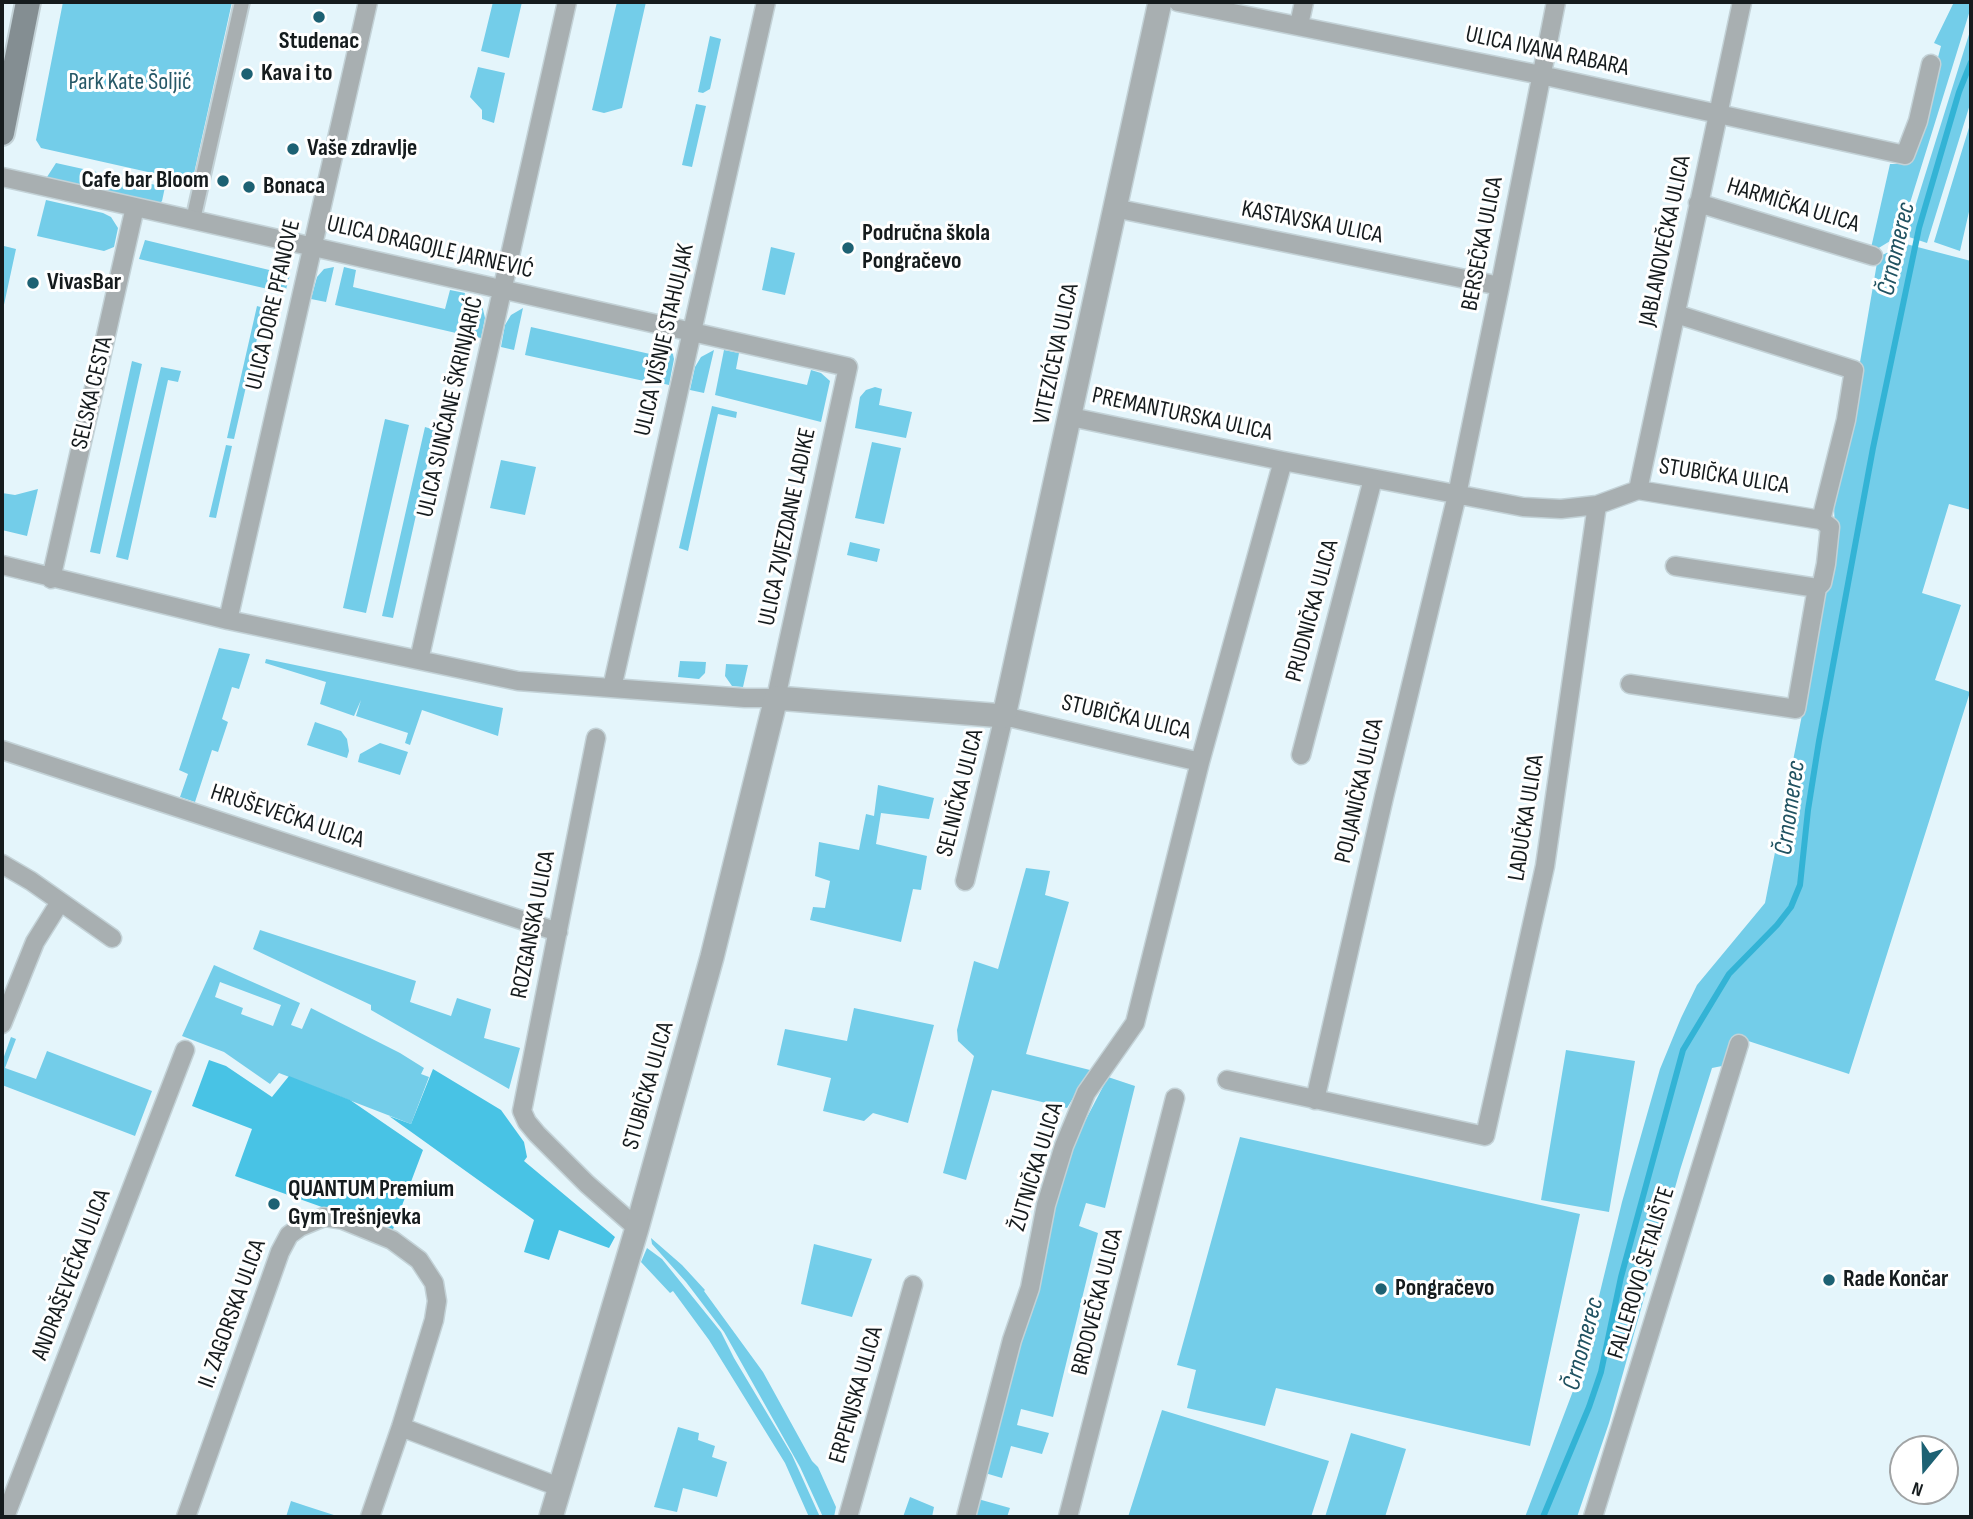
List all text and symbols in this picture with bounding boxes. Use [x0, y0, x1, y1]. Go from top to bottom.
marker: Studenac [311, 9, 327, 25]
street label: ULICA IVANA RABARA [1463, 21, 1631, 83]
place label: Studenac [279, 28, 359, 56]
place label: Kava i to [261, 60, 332, 88]
marker: Kava i to [239, 66, 255, 82]
park label: Park Kate Šoljić [68, 69, 192, 97]
place label: Vaše zdravlje [307, 135, 417, 163]
marker: Vaše zdravlje [285, 141, 301, 157]
street label: JABLANOVEČKA ULICA [1634, 153, 1698, 329]
place label: Cafe bar Bloom [82, 167, 209, 195]
street label: HARMIČKA ULICA [1723, 172, 1863, 240]
marker: Cafe bar Bloom [215, 173, 231, 189]
place label: Bonaca [263, 173, 325, 201]
street label: BERSEČKA ULICA [1456, 175, 1510, 313]
marker: Bonaca [241, 179, 257, 195]
street label: KASTAVSKA ULICA [1239, 195, 1385, 251]
water label: Črnomerec [1871, 199, 1923, 299]
street label: ULICA DRAGOJLE JARNEVIĆ [324, 210, 536, 286]
street label: ULICA DORE PFANOVE [240, 217, 308, 393]
place label: Područna škola Pongračevo [862, 220, 990, 276]
marker: Područna škola Pongračevo [840, 240, 856, 256]
street label: ULICA VIŠNJE STAHULJAK [629, 241, 701, 439]
place label: VivasBar [47, 269, 121, 297]
marker: VivasBar [25, 275, 41, 291]
street label: VITEZIĆEVA ULICA [1028, 281, 1086, 427]
street label: ULICA SUNČANE ŠKRINJARIĆ [412, 294, 490, 520]
street label: SELSKA CESTA [66, 334, 120, 452]
street label: PREMANTURSKA ULICA [1089, 382, 1275, 448]
street label: ULICA ZVJEZDANE LADIKE [753, 426, 823, 628]
street label: STUBIČKA ULICA [1657, 452, 1791, 502]
street label: PRUDNIČKA ULICA [1280, 537, 1346, 685]
street label: STUBIČKA ULICA [1059, 689, 1193, 747]
street label: POLJANIČKA ULICA [1329, 716, 1391, 866]
street label: SELNIČKA ULICA [931, 726, 991, 860]
street label: LADUČKA ULICA [1503, 753, 1551, 883]
water label: Črnomerec [1769, 759, 1813, 857]
street label: HRUŠEVEČKA ULICA [207, 779, 367, 855]
street label: ROZGANSKA ULICA [506, 849, 562, 1001]
street label: STUBIČKA ULICA [617, 1019, 681, 1153]
street label: ŽUTNIČKA ULICA [1004, 1099, 1070, 1235]
place label: QUANTUM Premium Gym Trešnjevka [288, 1176, 454, 1232]
street label: FALLEROVO ŠETALIŠTE [1602, 1183, 1682, 1363]
street label: ANDRAŠEVEČKA ULICA [26, 1186, 118, 1364]
marker: QUANTUM Premium Gym Trešnjevka [266, 1196, 282, 1212]
street label: BRDOVEČKA ULICA [1066, 1226, 1130, 1378]
street label: II. ZAGORSKA ULICA [193, 1236, 273, 1392]
place label: Rade Končar [1843, 1266, 1948, 1294]
marker: Rade Končar [1821, 1272, 1837, 1288]
place label: Pongračevo [1395, 1275, 1494, 1303]
marker: Pongračevo [1373, 1281, 1389, 1297]
water label: Črnomerec [1557, 1294, 1611, 1394]
street label: ERPENJSKA ULICA [824, 1323, 890, 1467]
north arrow [1889, 1435, 1959, 1505]
text: N [1909, 1476, 1926, 1501]

